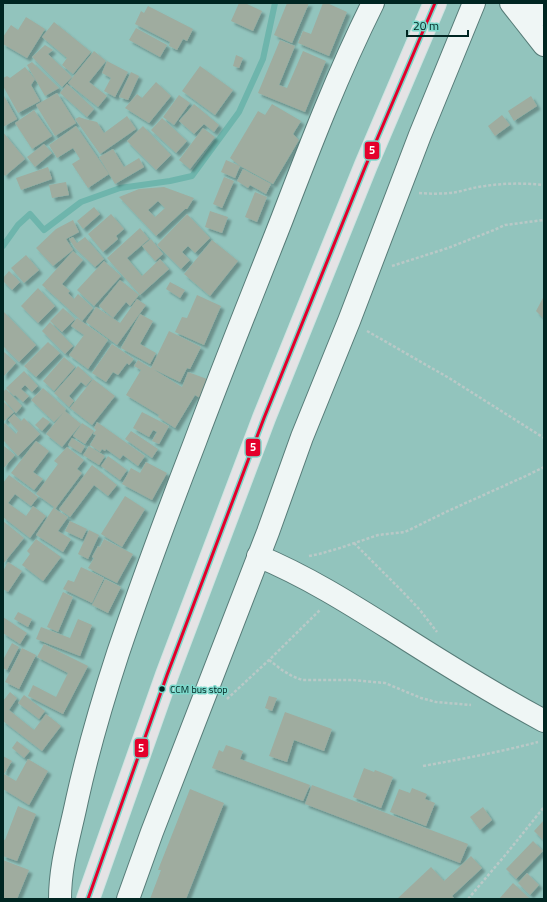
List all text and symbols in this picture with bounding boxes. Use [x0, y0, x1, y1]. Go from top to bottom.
scale bar [407, 12, 468, 38]
text: 20 m [413, 16, 439, 35]
line badge: 5 [364, 141, 380, 160]
text: 5 [369, 142, 375, 158]
line badge: 5 [245, 438, 261, 457]
text: 5 [250, 439, 256, 455]
place label: CCM bus stop [170, 682, 228, 697]
marker: CCM bus stop [157, 684, 167, 694]
line badge: 5 [134, 738, 149, 758]
text: 5 [138, 740, 144, 756]

